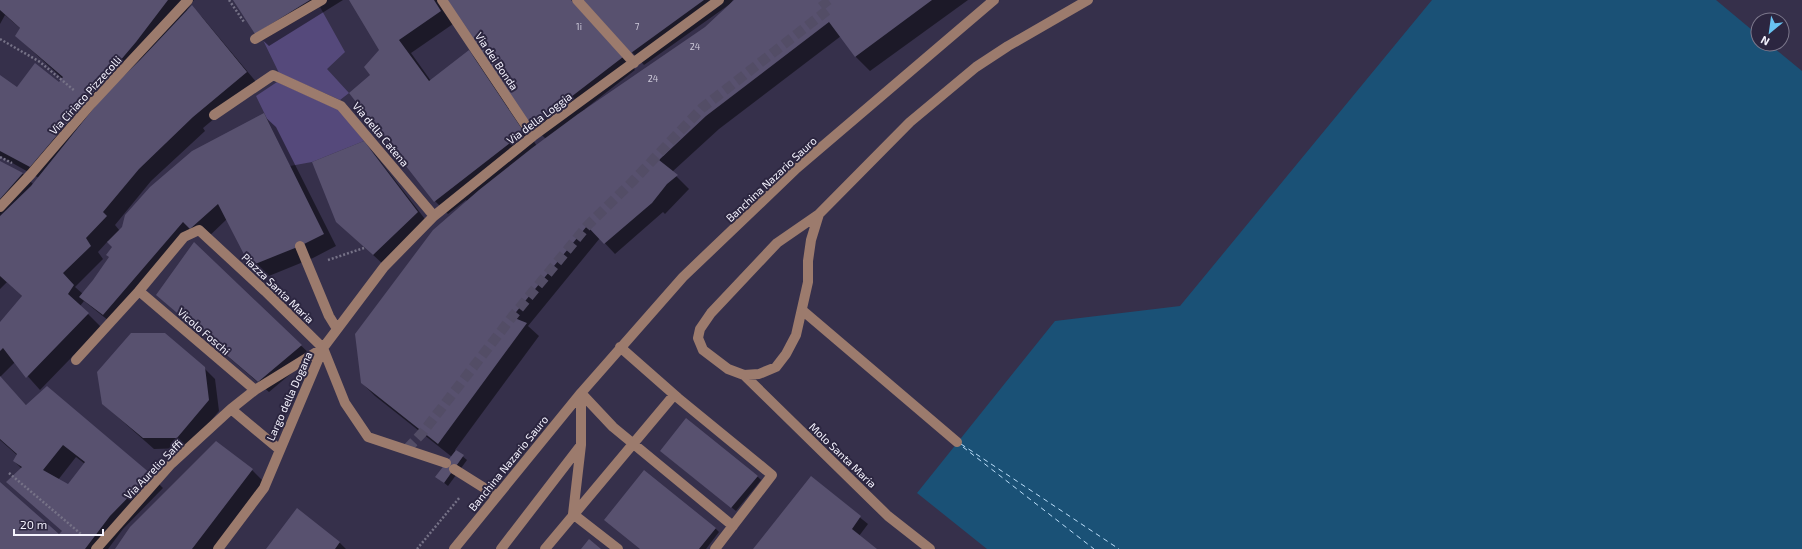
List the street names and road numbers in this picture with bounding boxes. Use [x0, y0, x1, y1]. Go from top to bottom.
street label: Via dei Bonda [473, 30, 521, 92]
street label: Via Ciriaco Pizzecolli [46, 53, 124, 137]
street label: Via della Loggia [504, 89, 574, 147]
street label: Via della Catena [350, 99, 412, 169]
street label: Banchina Nazario Sauro [723, 134, 819, 224]
street label: Piazza Santa Maria [239, 250, 317, 326]
street label: Vicolo Foschi [175, 305, 233, 357]
street label: Largo della Dogana [263, 349, 315, 443]
street label: Banchina Nazario Sauro [466, 413, 550, 513]
street label: Molo Santa Maria [807, 420, 879, 490]
street label: Via Aurelio Saffi [121, 436, 185, 502]

